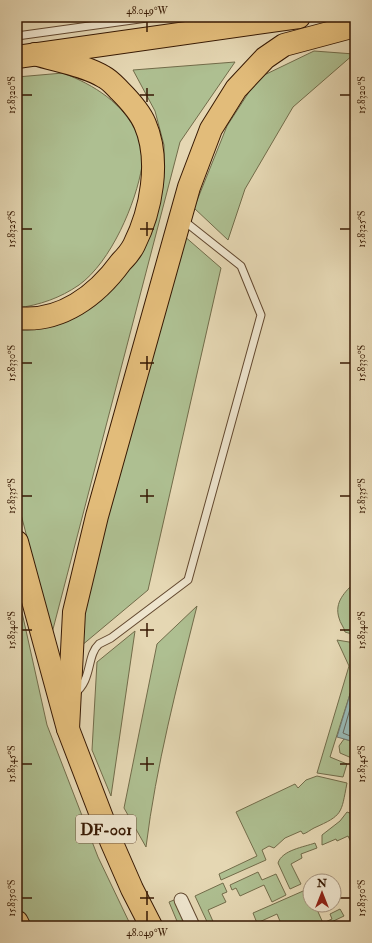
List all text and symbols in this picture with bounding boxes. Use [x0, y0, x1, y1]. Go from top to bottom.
text: 48.049°W [126, 5, 168, 17]
text: 15.8320°S [6, 76, 18, 114]
text: 15.8320°S [356, 76, 368, 114]
text: 15.8325°S [6, 211, 18, 247]
text: 15.8325°S [356, 211, 368, 247]
text: 15.8330°S [6, 345, 18, 381]
text: 15.8330°S [356, 345, 368, 381]
text: 15.8335°S [6, 478, 18, 514]
text: 15.8335°S [356, 478, 368, 514]
text: 15.8340°S [6, 611, 18, 649]
text: 15.8340°S [356, 611, 368, 649]
text: 15.8345°S [6, 745, 18, 783]
text: 15.8345°S [356, 745, 368, 783]
road number: DF-001 [76, 815, 136, 843]
north arrow [302, 873, 342, 913]
text: N [316, 877, 328, 890]
text: 15.8350°S [6, 880, 18, 916]
text: 15.8350°S [356, 880, 368, 916]
text: 48.049°W [126, 927, 168, 939]

